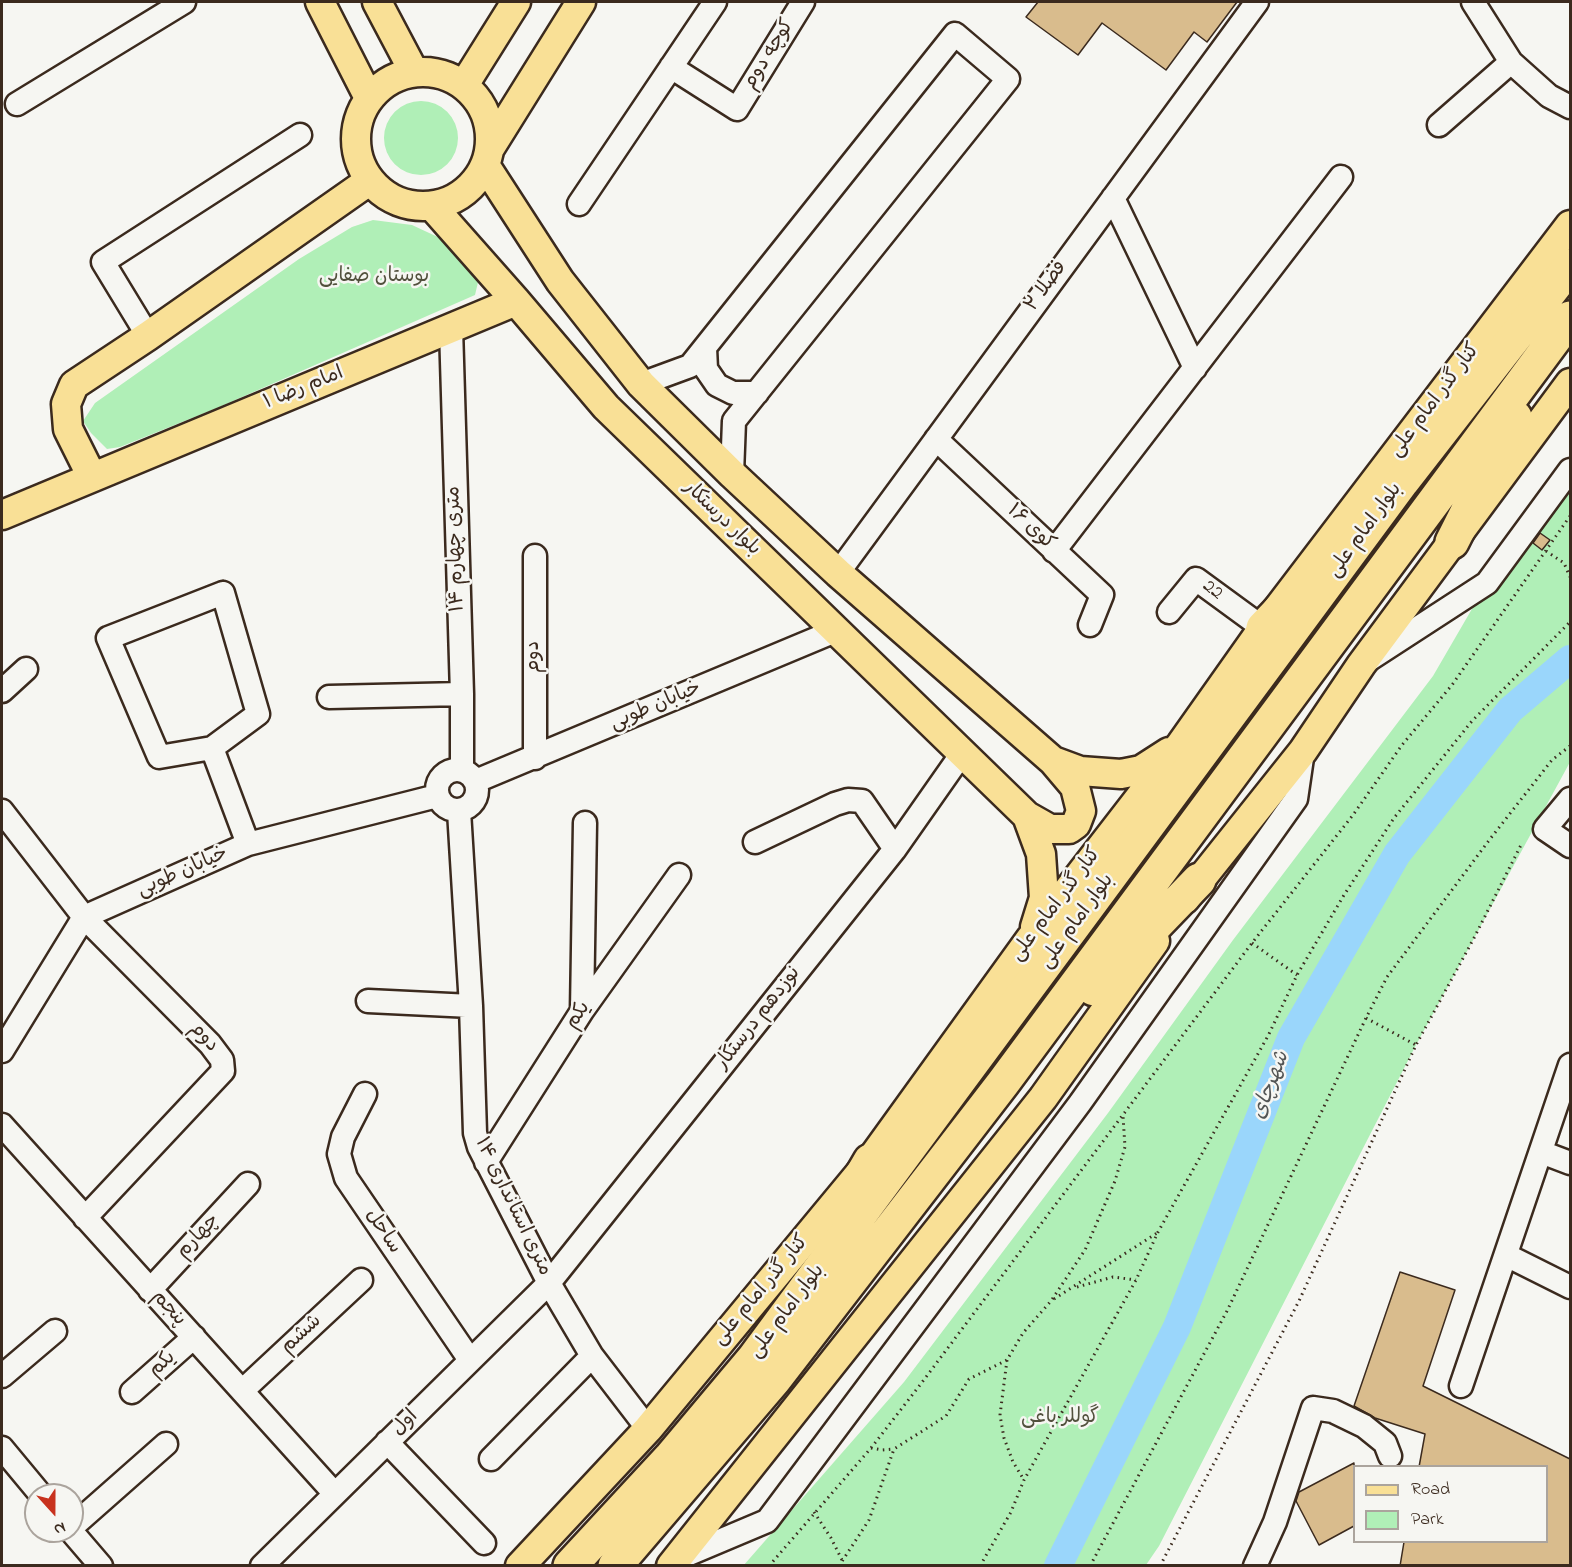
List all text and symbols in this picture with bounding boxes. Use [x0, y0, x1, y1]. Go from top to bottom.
street label: کوچه دوم [739, 15, 801, 95]
street label: فضلا ۲ [1021, 257, 1073, 317]
park label: بوستان صفایی [319, 266, 429, 290]
street label: کنار گذر امام علی [1385, 339, 1487, 463]
street label: امام رضا ۱ [261, 362, 347, 416]
street label: بلوار درستکار [677, 476, 765, 562]
street label: بلوار امام علی [1324, 479, 1408, 583]
street label: ۱۴ متری چهارم [443, 486, 471, 612]
street label: کوی ۱۶ [1001, 500, 1059, 556]
street label: 22 [1197, 575, 1227, 607]
street label: دوم [523, 641, 547, 673]
street label: خیابان طوبی [607, 677, 705, 737]
street label: خیابان طوبی [134, 842, 232, 904]
street label: کنار گذر امام علی [1006, 843, 1108, 967]
street label: بلوار امام علی [1036, 870, 1120, 974]
street label: نوزدهم درستکار [711, 962, 807, 1076]
street label: یکم [561, 998, 597, 1034]
street label: دوم [183, 1018, 223, 1058]
water label: شهرچای [1248, 1048, 1296, 1124]
street label: ۱۴ متری استانداری [468, 1134, 556, 1280]
street label: ساحل [358, 1205, 406, 1259]
street label: چهارم [172, 1210, 226, 1264]
street label: کنار گذر امام علی [709, 1231, 815, 1351]
street label: بلوار امام علی [745, 1260, 831, 1364]
street label: پنجم [146, 1286, 190, 1332]
street label: ششم [277, 1310, 327, 1360]
street label: یکم [144, 1347, 182, 1383]
street label: اول [388, 1406, 424, 1442]
park label: گوللر باغی [1021, 1407, 1099, 1431]
legend [1353, 1465, 1548, 1543]
text: Road [1411, 1477, 1450, 1503]
north arrow [24, 1483, 84, 1543]
text: Park [1411, 1507, 1444, 1533]
text: N [50, 1515, 69, 1541]

